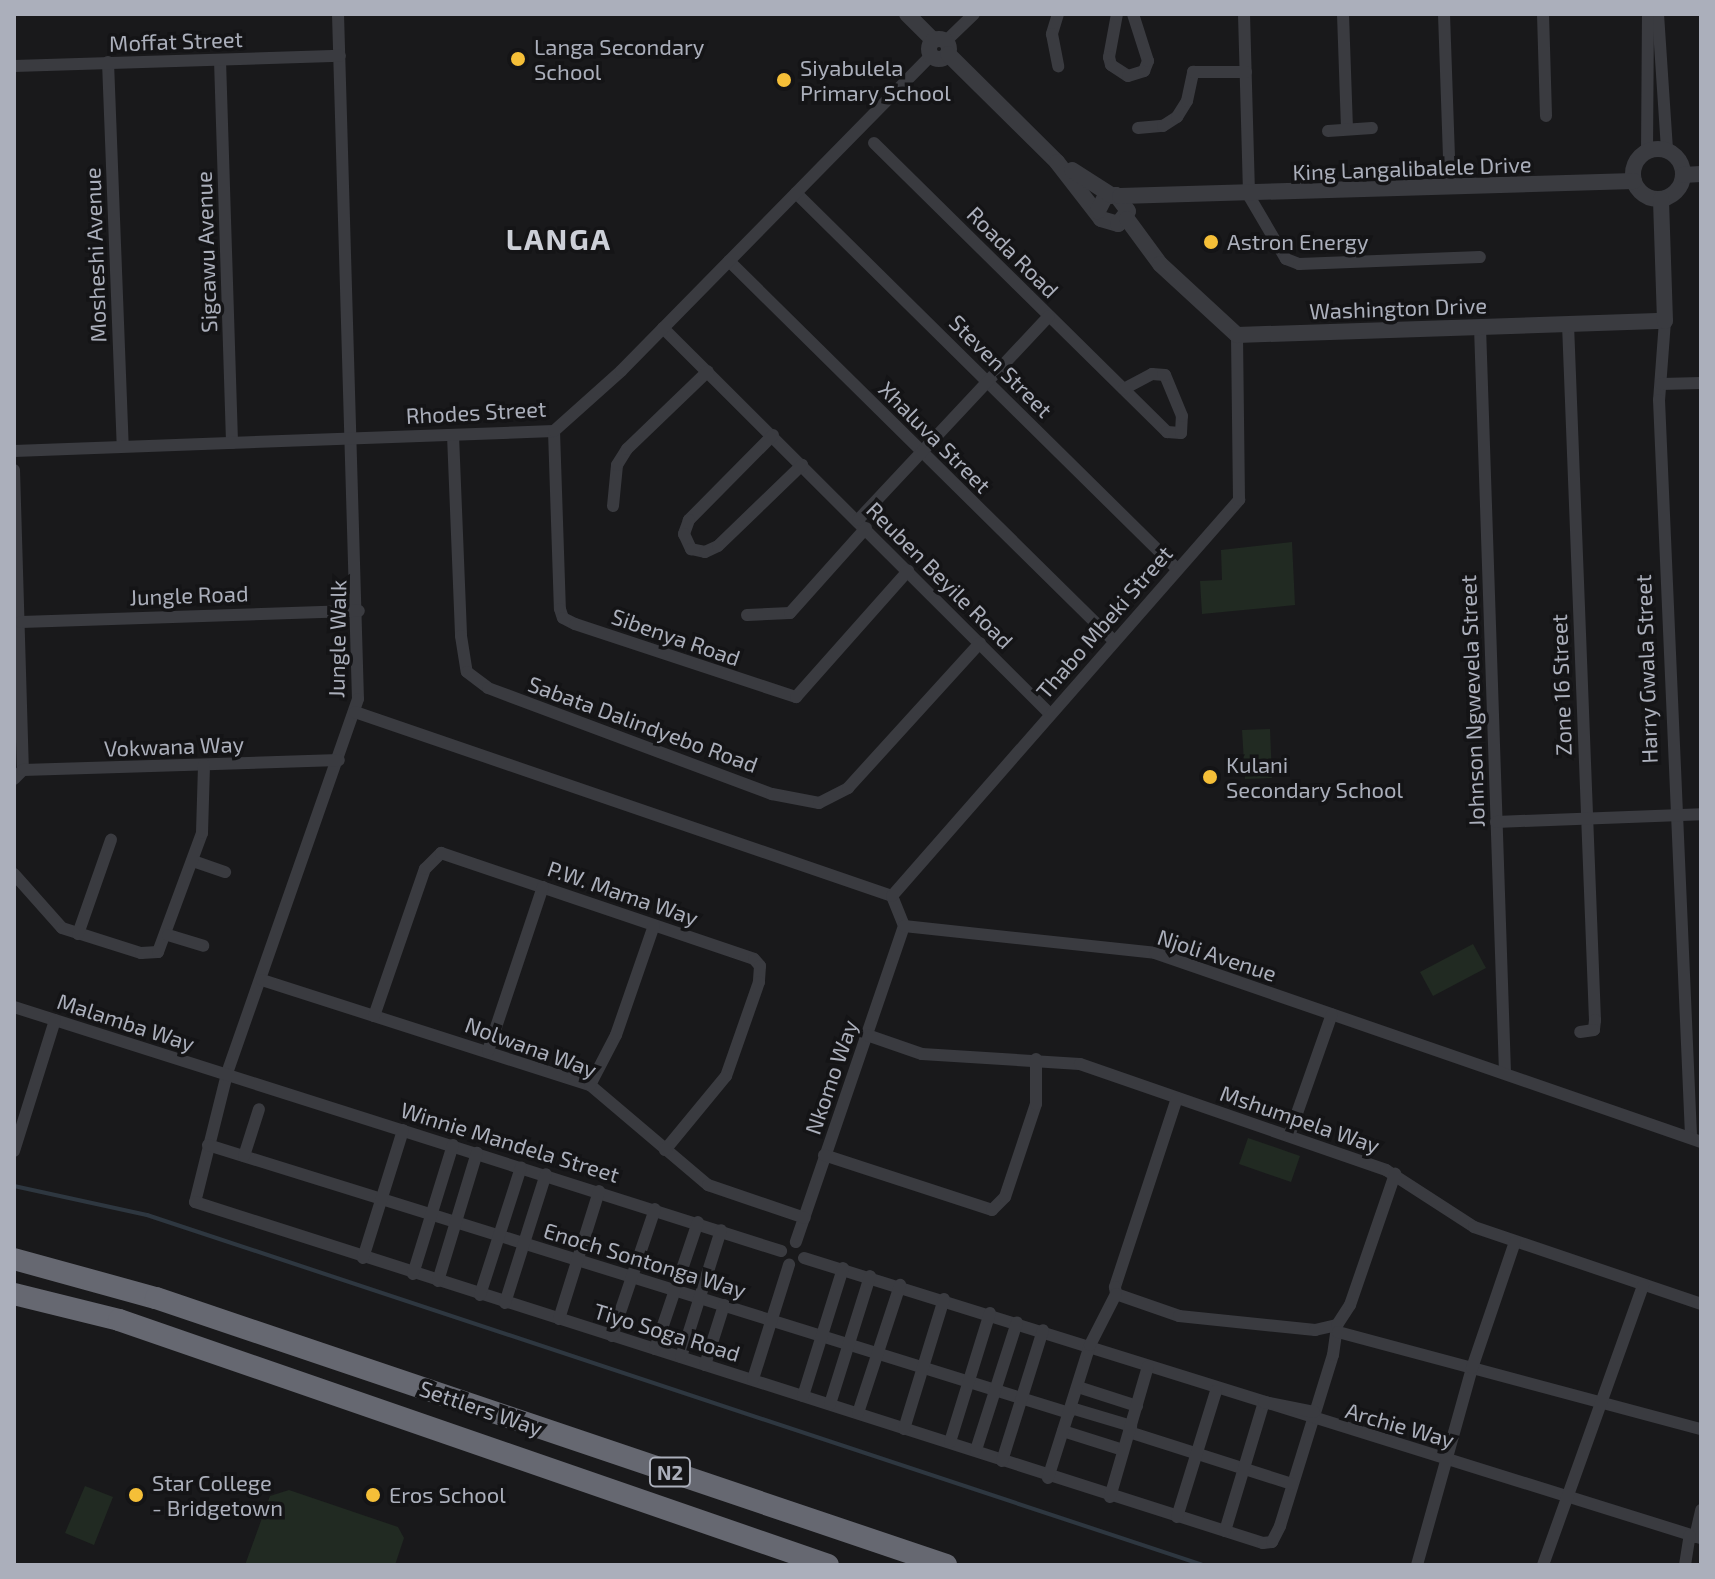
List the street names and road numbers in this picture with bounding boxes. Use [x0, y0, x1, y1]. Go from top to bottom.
street label: Moffat Street [109, 25, 243, 57]
street label: King Langalibalele Drive [1292, 151, 1532, 185]
street label: Mosheshi Avenue [79, 167, 111, 343]
street label: Sigcawu Avenue [190, 171, 222, 333]
street label: Roada Road [962, 201, 1064, 303]
street label: Washington Drive [1309, 292, 1487, 324]
street label: Steven Street [944, 309, 1058, 423]
street label: Xhaluva Street [874, 376, 996, 498]
street label: Rhodes Street [405, 395, 547, 429]
street label: Reuben Beyile Road [861, 496, 1019, 654]
street label: Thabo Mbeki Street [1030, 540, 1178, 704]
street label: Johnson Ngwevela Street [1454, 574, 1490, 828]
street label: Harry Gwala Street [1630, 574, 1662, 764]
street label: Jungle Walk [323, 579, 351, 699]
street label: Jungle Road [129, 580, 249, 610]
street label: Sibenya Road [608, 603, 744, 671]
street label: Zone 16 Street [1545, 614, 1577, 756]
street label: Sabata Dalindyebo Road [525, 670, 761, 778]
street label: Vokwana Way [103, 730, 245, 762]
street label: P.W. Mama Way [544, 855, 702, 931]
street label: Njoli Avenue [1154, 923, 1280, 987]
street label: Malamba Way [54, 987, 198, 1057]
street label: Nolwana Way [461, 1011, 601, 1083]
street label: Nkomo Way [799, 1016, 863, 1138]
street label: Mshumpela Way [1217, 1079, 1383, 1159]
street label: Winnie Mandela Street [397, 1096, 623, 1188]
street label: Enoch Sontonga Way [540, 1217, 750, 1303]
street label: Tiyo Soga Road [591, 1297, 743, 1367]
street label: Settlers Way [416, 1375, 546, 1441]
street label: Archie Way [1342, 1397, 1458, 1453]
road number: N2 [648, 1456, 692, 1488]

